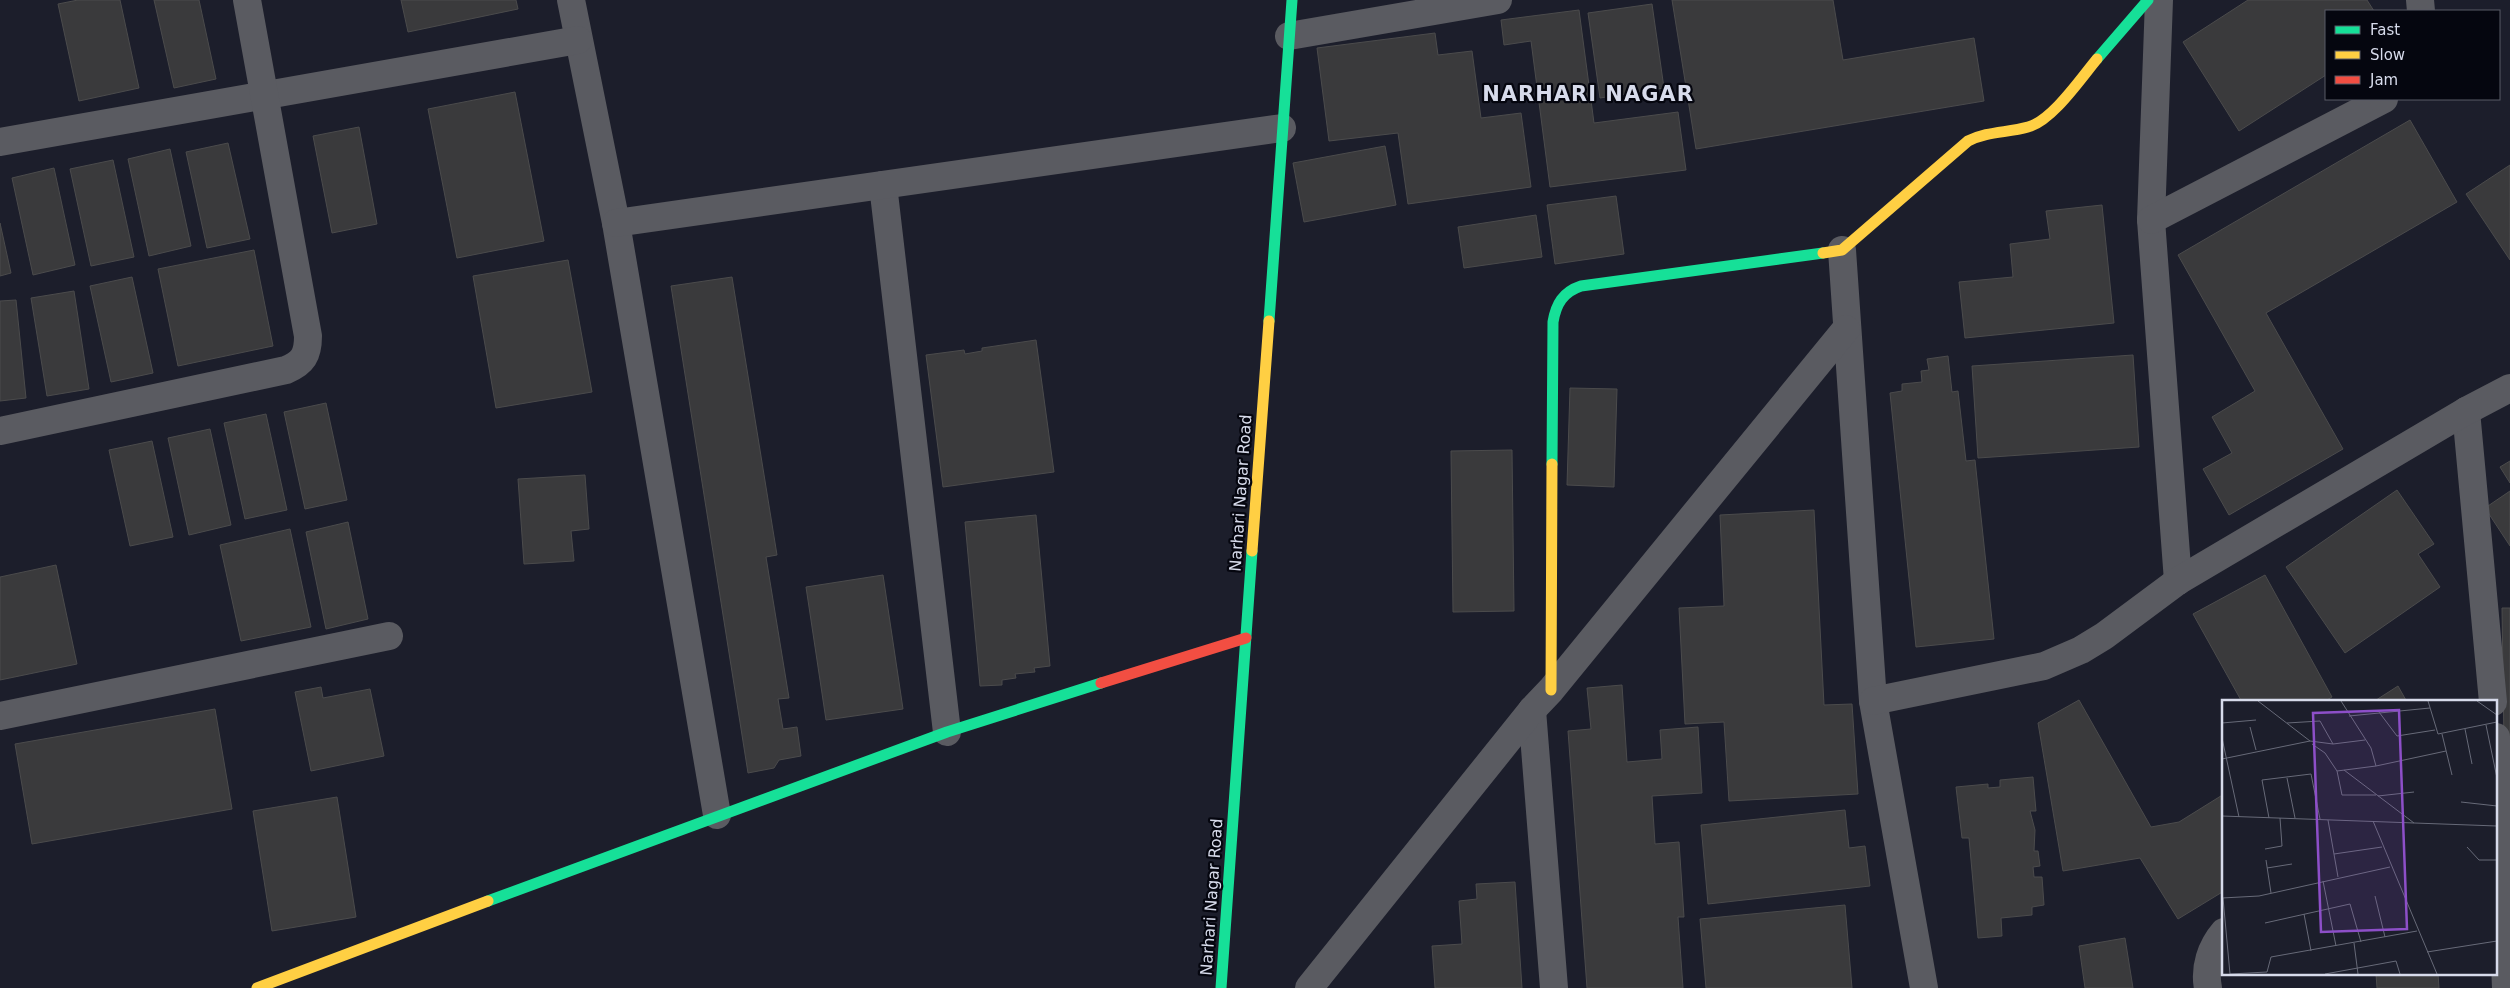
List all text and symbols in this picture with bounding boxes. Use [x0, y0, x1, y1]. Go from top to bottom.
legend [2325, 10, 2500, 100]
text: Fast [2370, 21, 2400, 39]
text: Slow [2370, 46, 2405, 64]
text: Jam [2369, 71, 2398, 89]
district label: NARHARI NAGAR [1482, 82, 1694, 106]
street label: Narhari Nagar Road [1226, 414, 1255, 572]
inset map [2222, 700, 2498, 976]
street label: Narhari Nagar Road [1197, 818, 1226, 976]

